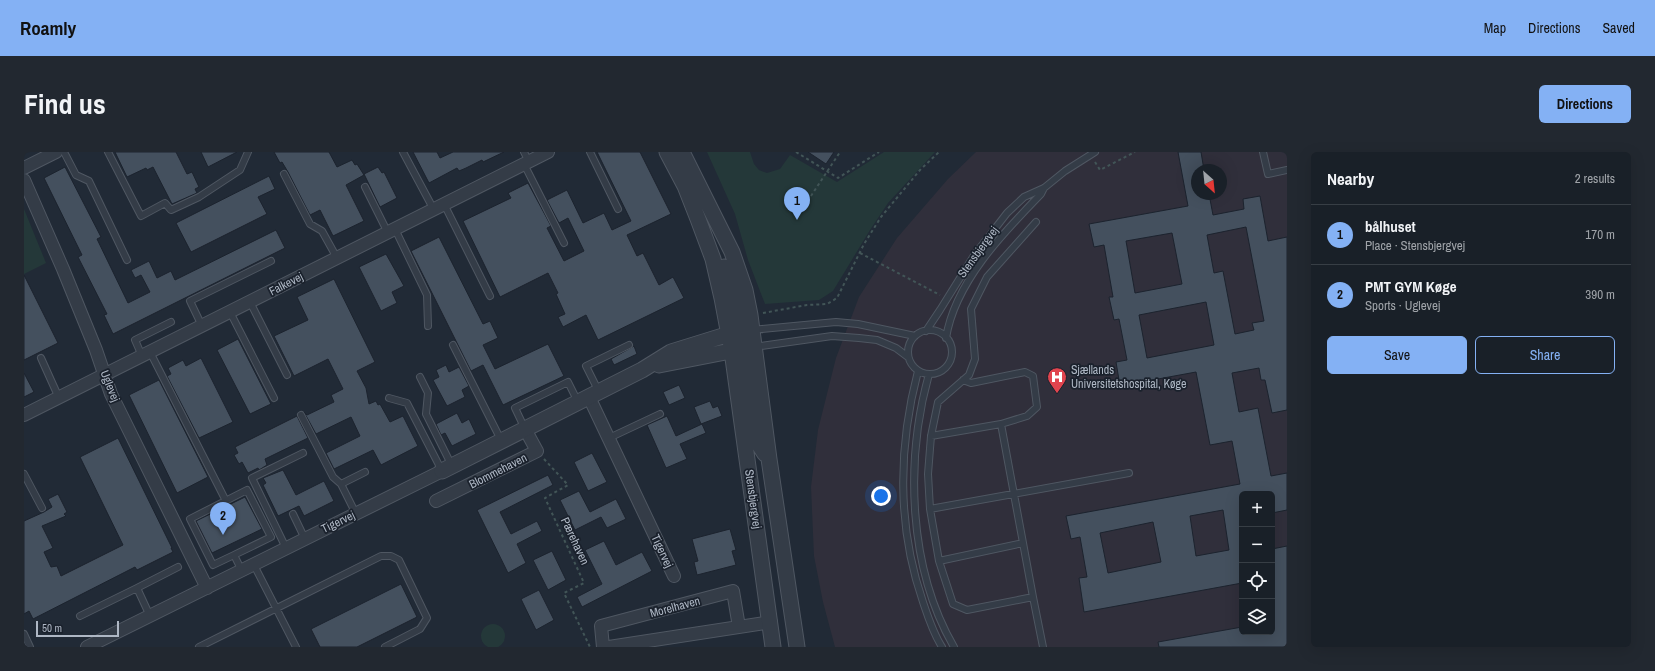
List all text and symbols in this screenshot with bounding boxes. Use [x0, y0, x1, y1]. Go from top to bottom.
text: Roamly [20, 15, 76, 41]
text: Map [1484, 19, 1506, 37]
text: Directions [1528, 19, 1580, 37]
text: Saved [1602, 19, 1635, 37]
text: Find us [24, 85, 106, 123]
button: Directions [1539, 85, 1631, 123]
north arrow [1191, 164, 1227, 200]
text: Nearby [1327, 167, 1374, 190]
text: 2 results [1575, 170, 1615, 187]
pin: 1 [784, 187, 810, 220]
text: bålhuset [1365, 216, 1416, 237]
street label: Stensbjergvej [954, 223, 1002, 281]
text: 1 [1337, 226, 1343, 243]
text: 170 m [1585, 226, 1615, 243]
text: Place · Stensbjergvej [1365, 237, 1465, 254]
street label: Falkevej [266, 269, 306, 299]
text: PMT GYM Køge [1365, 276, 1457, 297]
text: 2 [1337, 286, 1343, 303]
text: 390 m [1585, 286, 1615, 303]
text: Sports · Uglevej [1365, 297, 1440, 314]
button: Save [1327, 336, 1467, 374]
button: Share [1475, 336, 1615, 374]
place label: Sjællands Universitetshospital, Køge [1071, 362, 1186, 392]
hospital icon: Sjællands Universitetshospital, Køge [1046, 366, 1068, 394]
street label: Uglevej [96, 368, 124, 404]
street label: Blommehaven [466, 450, 530, 492]
street label: Stensbjergvej [741, 468, 765, 530]
your location [871, 486, 891, 506]
map controls [1239, 491, 1275, 635]
button: + [1239, 491, 1275, 527]
pin: 2 [210, 502, 236, 535]
street label: Tigervej [319, 507, 357, 537]
street label: Pærehaven [557, 515, 593, 567]
button: − [1239, 527, 1275, 563]
street label: Tigervej [647, 532, 677, 570]
button: locate [1239, 563, 1275, 599]
street label: Morelhaven [648, 593, 702, 621]
button: layers [1239, 599, 1275, 635]
scale bar [36, 619, 119, 638]
text: 50 m [42, 621, 62, 635]

